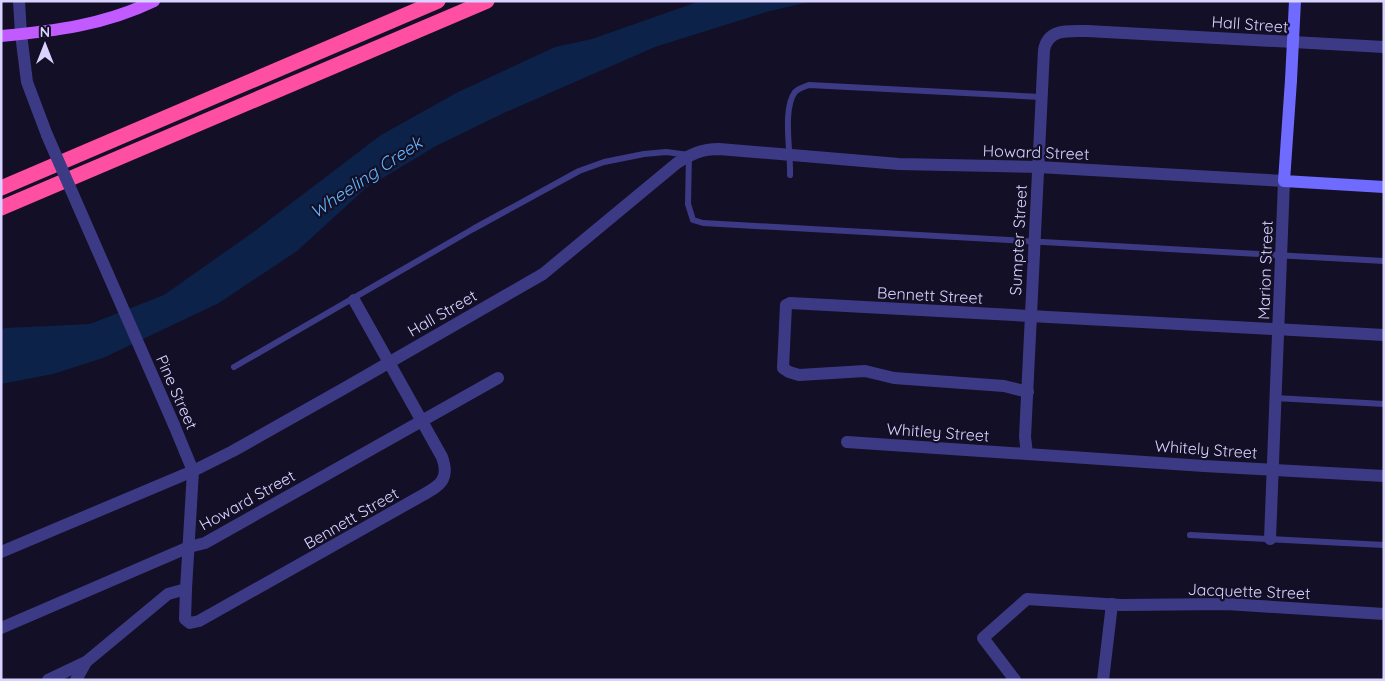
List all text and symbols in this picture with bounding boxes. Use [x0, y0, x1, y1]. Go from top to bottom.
street label: Hall Street [1211, 11, 1289, 37]
north arrow [20, 20, 70, 70]
text: N [40, 23, 50, 41]
water label: Wheeling Creek [305, 130, 428, 223]
street label: Howard Street [982, 140, 1090, 164]
street label: Sumpter Street [1005, 184, 1031, 296]
street label: Marion Street [1253, 220, 1277, 320]
street label: Bennett Street [877, 282, 983, 308]
street label: Hall Street [404, 285, 480, 341]
street label: Pine Street [152, 352, 202, 432]
street label: Whitley Street [886, 418, 990, 446]
street label: Whitely Street [1154, 435, 1258, 463]
street label: Howard Street [196, 465, 298, 535]
street label: Bennett Street [300, 483, 402, 553]
street label: Jacquette Street [1187, 579, 1311, 603]

